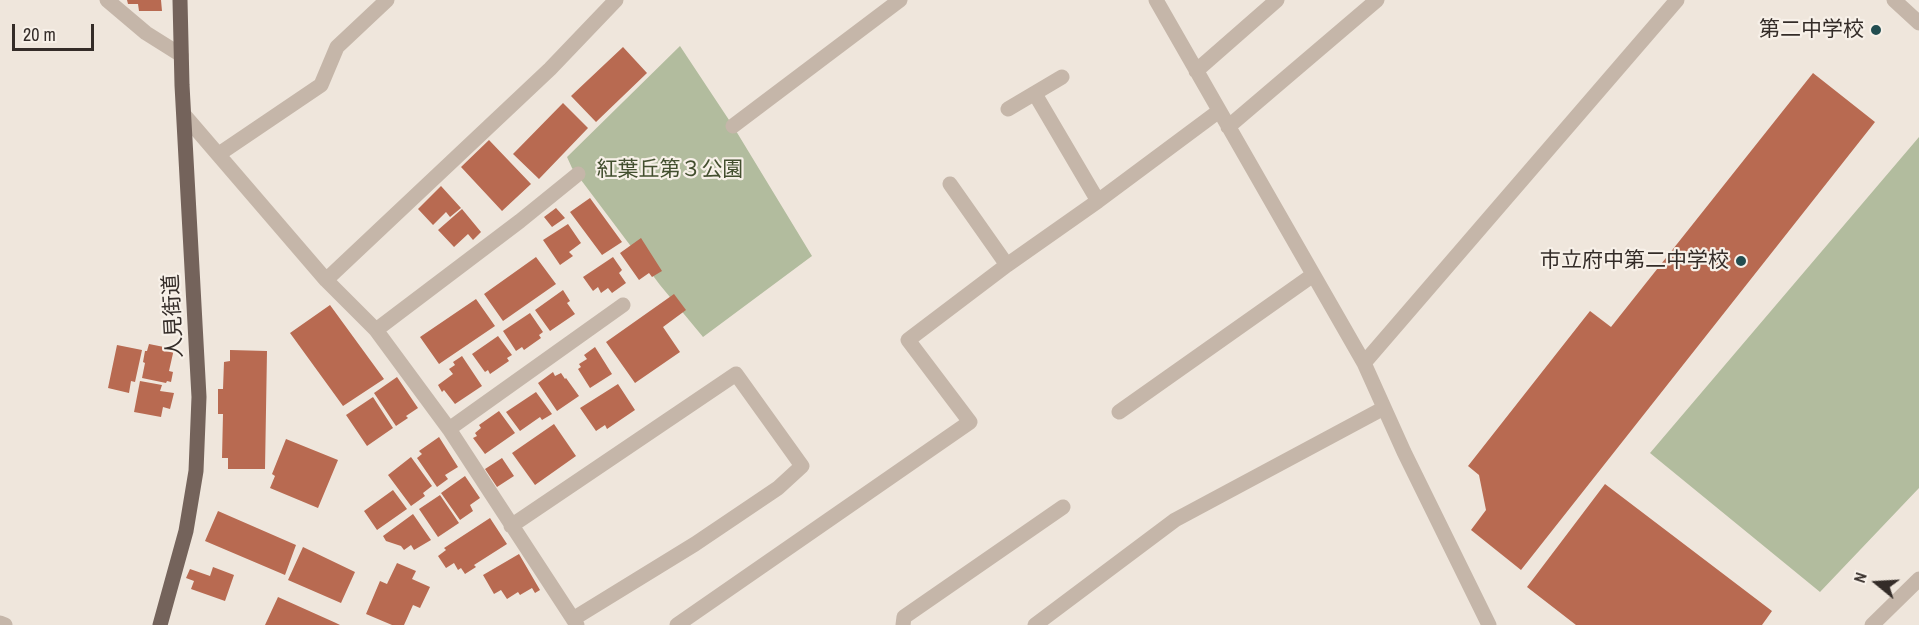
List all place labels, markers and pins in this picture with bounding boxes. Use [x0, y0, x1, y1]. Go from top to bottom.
place label: 第二中学校 [1759, 17, 1864, 43]
marker: 第二中学校 [1869, 23, 1883, 37]
place label: 市立府中第二中学校 [1540, 248, 1729, 274]
marker: 市立府中第二中学校 [1734, 254, 1748, 268]

